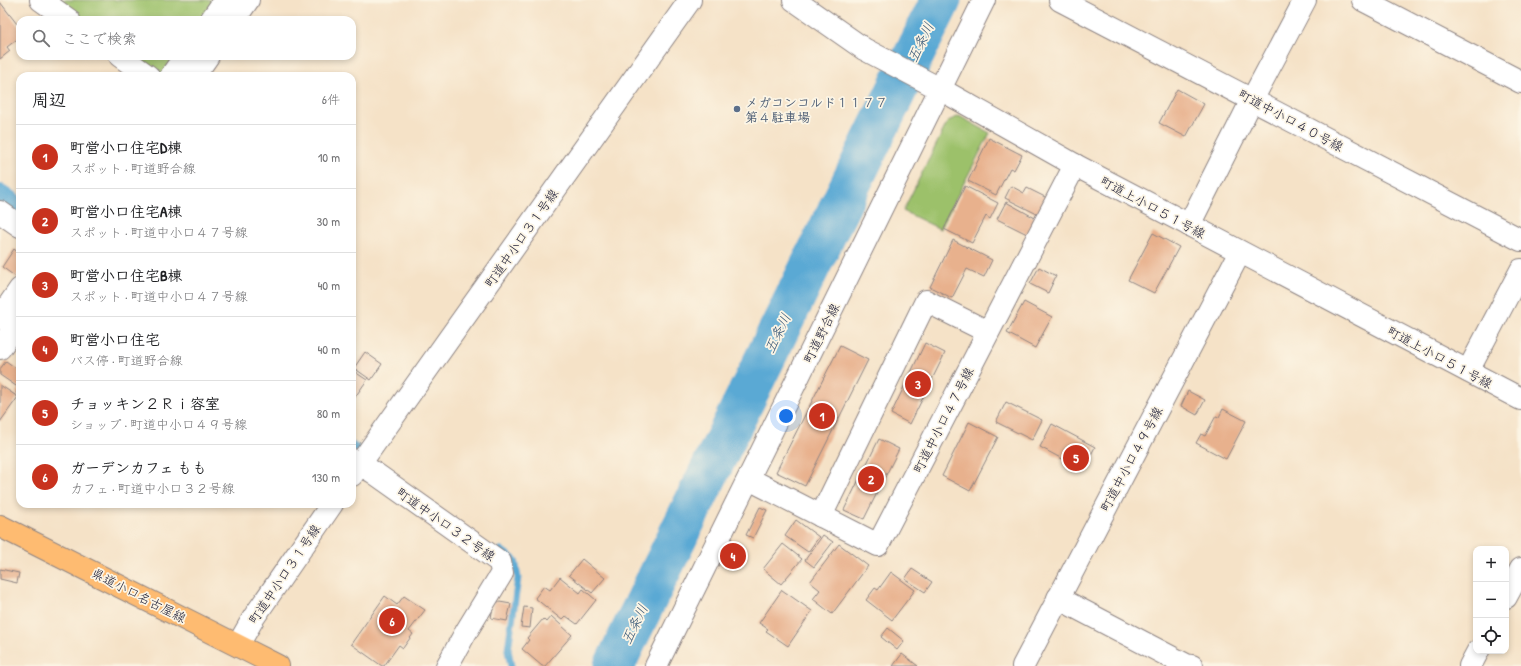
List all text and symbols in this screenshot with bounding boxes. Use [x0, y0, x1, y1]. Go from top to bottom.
search box [16, 16, 356, 60]
water label: 五条川 [902, 19, 938, 65]
icon: search [30, 27, 52, 49]
text: ここで検索 [62, 28, 137, 49]
street label: 町道中小口４０号線 [1235, 85, 1348, 156]
text: 周辺 [32, 88, 66, 111]
text: 6件 [322, 90, 340, 108]
place label: メガコンコルド１１７７ 第４駐車場 [745, 93, 888, 126]
marker: メガコンコルド１１７７ 第４駐車場 [732, 104, 742, 114]
text: 町営小口住宅D棟 [70, 137, 182, 158]
text: 1 [43, 148, 47, 166]
text: 10 m [318, 148, 340, 166]
text: スポット · 町道野合線 [70, 159, 196, 177]
street label: 町道上小口５１号線 [1097, 172, 1210, 243]
street label: 町道中小口３１号線 [480, 184, 562, 291]
text: 町営小口住宅A棟 [70, 201, 182, 222]
text: 2 [42, 212, 48, 230]
text: 30 m [317, 212, 340, 230]
text: スポット · 町道中小口４７号線 [70, 223, 248, 241]
text: 町営小口住宅B棟 [70, 265, 183, 286]
text: 3 [42, 276, 48, 294]
text: 40 m [317, 276, 340, 294]
text: スポット · 町道中小口４７号線 [70, 287, 248, 305]
street label: 町道野合線 [799, 299, 844, 366]
water label: 五条川 [759, 310, 795, 356]
street label: 町道上小口５１号線 [1384, 322, 1497, 393]
text: 町営小口住宅 [70, 329, 160, 350]
text: 4 [43, 340, 47, 358]
text: 40 m [317, 340, 340, 358]
text: バス停 · 町道野合線 [70, 351, 183, 369]
street label: 町道中小口４７号線 [908, 363, 978, 476]
pin: 3 [905, 369, 931, 399]
text: チョッキン２Ｒｉ容室 [70, 393, 220, 414]
pin: 1 [809, 401, 835, 431]
street label: 町道中小口４９号線 [1096, 402, 1167, 515]
text: 5 [42, 404, 48, 422]
text: 80 m [317, 404, 340, 422]
your location [776, 406, 796, 426]
text: ショップ · 町道中小口４９号線 [70, 415, 247, 433]
pin: 5 [1063, 443, 1089, 473]
text: ガーデンカフェ もも [70, 457, 207, 478]
pin: 2 [858, 464, 884, 494]
text: 6 [42, 468, 48, 486]
text: 130 m [312, 468, 340, 486]
text: カフェ · 町道中小口３２号線 [70, 479, 235, 497]
street label: 町道中小口３２号線 [393, 483, 500, 565]
street label: 町道中小口３１号線 [244, 520, 325, 628]
pin: 4 [720, 541, 746, 571]
map controls [1473, 546, 1509, 654]
button: + [1473, 546, 1509, 582]
street label: 県道小口名古屋線 [89, 563, 190, 627]
button: − [1473, 582, 1509, 618]
water label: 五条川 [616, 601, 652, 647]
pin: 6 [379, 606, 405, 636]
button: locate [1473, 618, 1509, 654]

